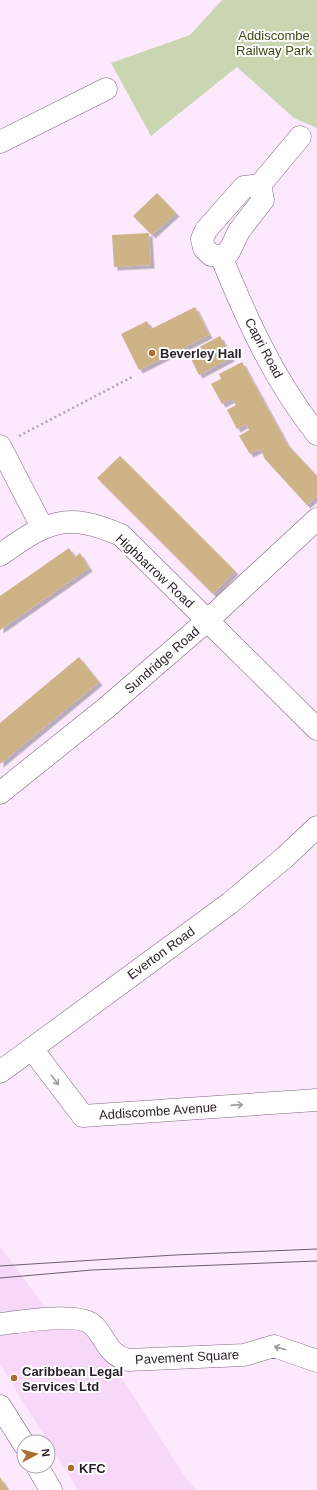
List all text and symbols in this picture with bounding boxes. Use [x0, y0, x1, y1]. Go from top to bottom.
park label: Addiscombe Railway Park [236, 28, 312, 58]
street label: Capri Road [242, 315, 286, 381]
place label: Beverley Hall [160, 346, 242, 361]
marker: Beverley Hall [147, 348, 157, 358]
street label: Highbarrow Road [113, 531, 197, 611]
street label: Sundridge Road [122, 624, 202, 696]
street label: Everton Road [124, 924, 198, 982]
one-way arrow [51, 1075, 60, 1086]
street label: Addiscombe Avenue [98, 1099, 218, 1123]
one-way arrow [230, 1102, 243, 1109]
one-way arrow [274, 1344, 287, 1351]
street label: Pavement Square [135, 1347, 239, 1367]
place label: Caribbean Legal Services Ltd [22, 1364, 123, 1394]
marker: Caribbean Legal Services Ltd [9, 1373, 19, 1383]
north arrow [16, 1434, 56, 1474]
text: N [39, 1448, 52, 1458]
place label: KFC [79, 1461, 106, 1476]
marker: KFC [66, 1463, 76, 1473]

